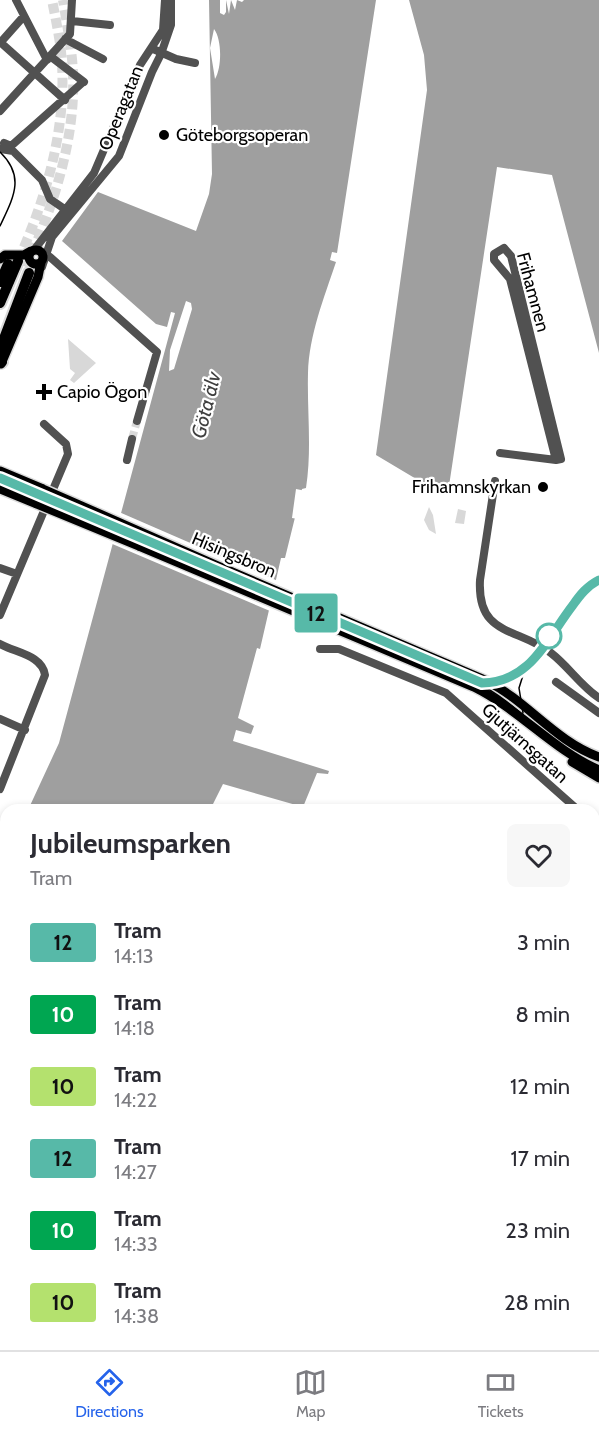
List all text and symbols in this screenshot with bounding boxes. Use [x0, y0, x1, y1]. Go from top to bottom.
street label: Operagatan [94, 62, 148, 154]
place label: Göteborgsoperan [176, 124, 308, 146]
marker: Göteborgsoperan [157, 128, 171, 142]
street label: Frihamnen [512, 250, 554, 334]
water label: Göta älv [186, 368, 226, 441]
place label: Capio Ögon [57, 381, 147, 403]
marker: Capio Ögon [35, 383, 53, 401]
place label: Frihamnskyrkan [412, 476, 531, 498]
marker: Frihamnskyrkan [536, 480, 550, 494]
street label: Hisingsbron [189, 527, 279, 583]
line badge: 12 [289, 594, 343, 632]
text: 12 [307, 601, 325, 626]
unlabelled marker [536, 623, 562, 649]
street label: Gjutjärnsgatan [477, 698, 573, 788]
button: heart [507, 824, 570, 887]
text: Jubileumsparken [30, 826, 231, 860]
text: Tram [30, 866, 72, 890]
text: Tram [114, 917, 162, 944]
text: 3 min [517, 929, 570, 956]
text: 12 [54, 930, 72, 955]
text: 14:13 [114, 944, 154, 968]
text: Tram [114, 989, 162, 1016]
text: 8 min [515, 1001, 570, 1028]
text: 10 [52, 1002, 74, 1027]
text: 14:18 [114, 1016, 155, 1040]
text: Tram [114, 1061, 162, 1088]
text: 12 min [510, 1073, 570, 1100]
text: 10 [52, 1074, 74, 1099]
text: 14:22 [114, 1088, 157, 1112]
text: Tram [114, 1133, 162, 1160]
text: 17 min [511, 1145, 570, 1172]
text: 12 [54, 1146, 72, 1171]
text: 14:27 [114, 1160, 157, 1184]
text: Tram [114, 1205, 162, 1232]
text: 23 min [505, 1217, 570, 1244]
text: 10 [52, 1218, 74, 1243]
text: 14:33 [114, 1232, 158, 1256]
text: Tram [114, 1277, 162, 1304]
text: 28 min [504, 1289, 570, 1316]
text: 10 [52, 1290, 74, 1315]
text: 14:38 [114, 1304, 159, 1328]
tab: Directions [75, 1366, 144, 1421]
tab: Map [294, 1366, 327, 1421]
tab: Tickets [478, 1366, 524, 1421]

